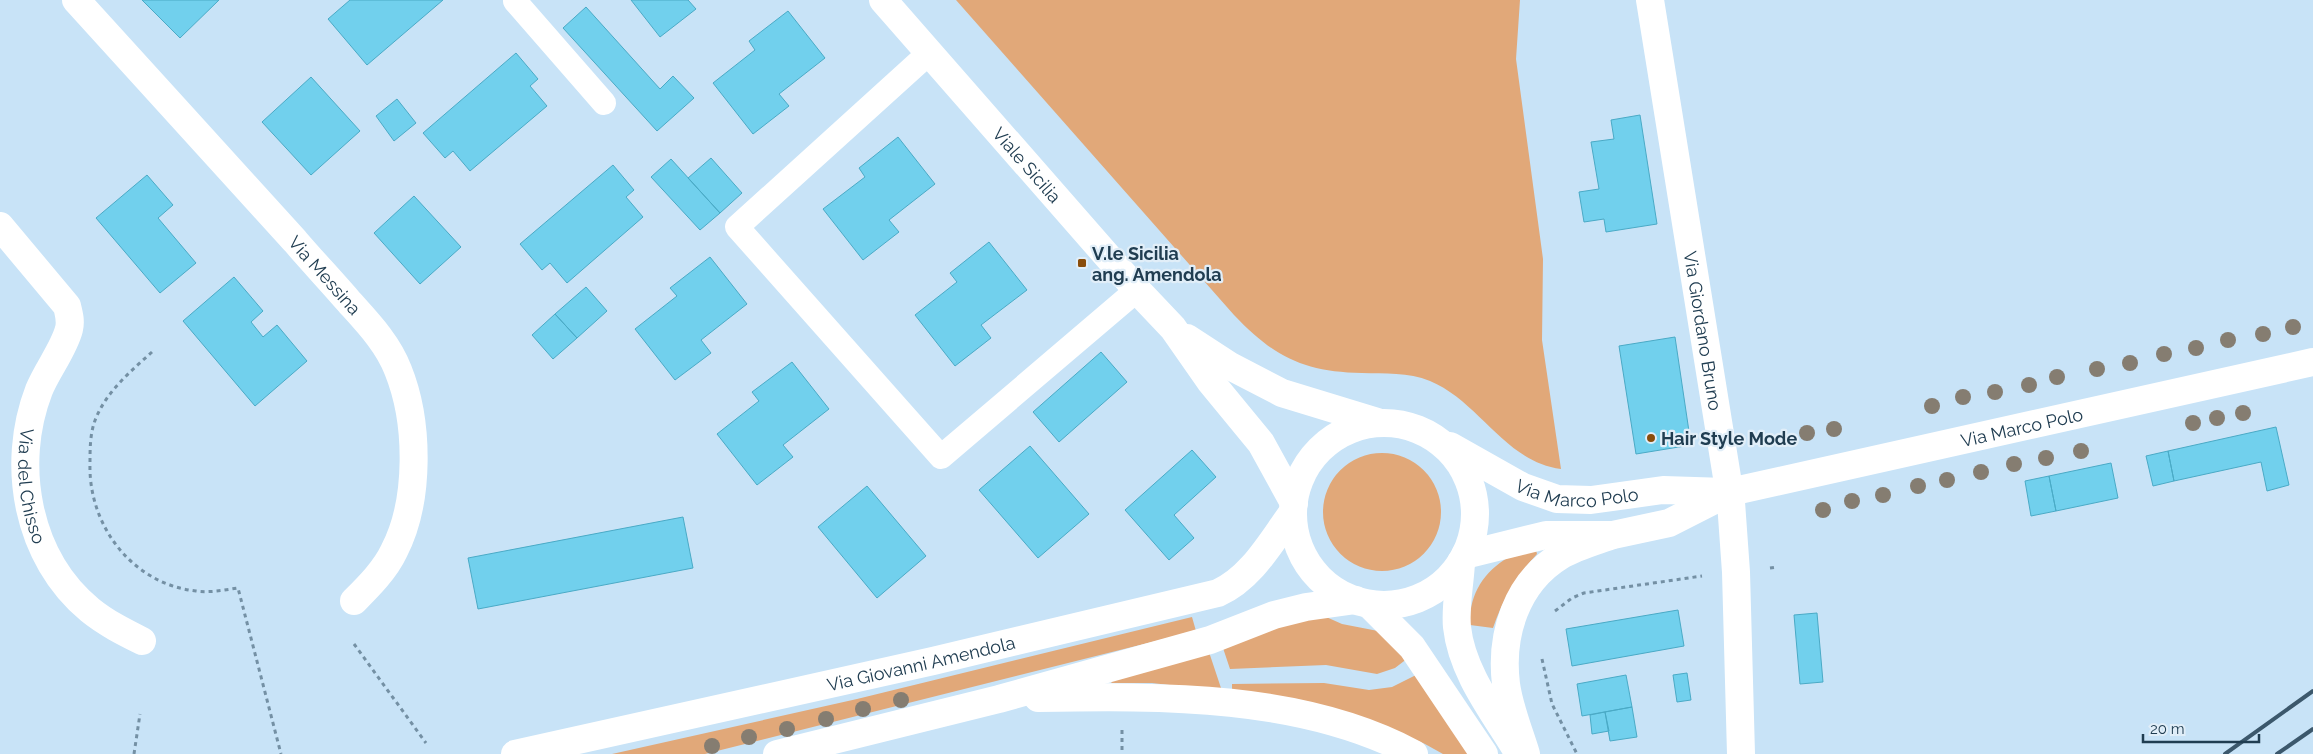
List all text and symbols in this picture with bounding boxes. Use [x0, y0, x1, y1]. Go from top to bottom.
street label: Viale Sicilia [989, 123, 1066, 207]
street label: Via Messina [285, 231, 366, 319]
place label: V.le Sicilia ang. Amendola [1092, 243, 1222, 285]
street label: Via Giordano Bruno [1680, 249, 1727, 412]
marker: V.le Sicilia ang. Amendola [1076, 257, 1088, 269]
street label: Via Marco Polo [1959, 403, 2085, 451]
street label: Via del Chisso [15, 427, 50, 547]
place label: Hair Style Mode [1661, 428, 1797, 449]
marker: Hair Style Mode [1645, 432, 1657, 444]
street label: Via Marco Polo [1512, 474, 1640, 511]
street label: Via Giovanni Amendola [825, 631, 1017, 695]
scale bar [2143, 712, 2259, 744]
text: 20 m [2150, 720, 2185, 738]

